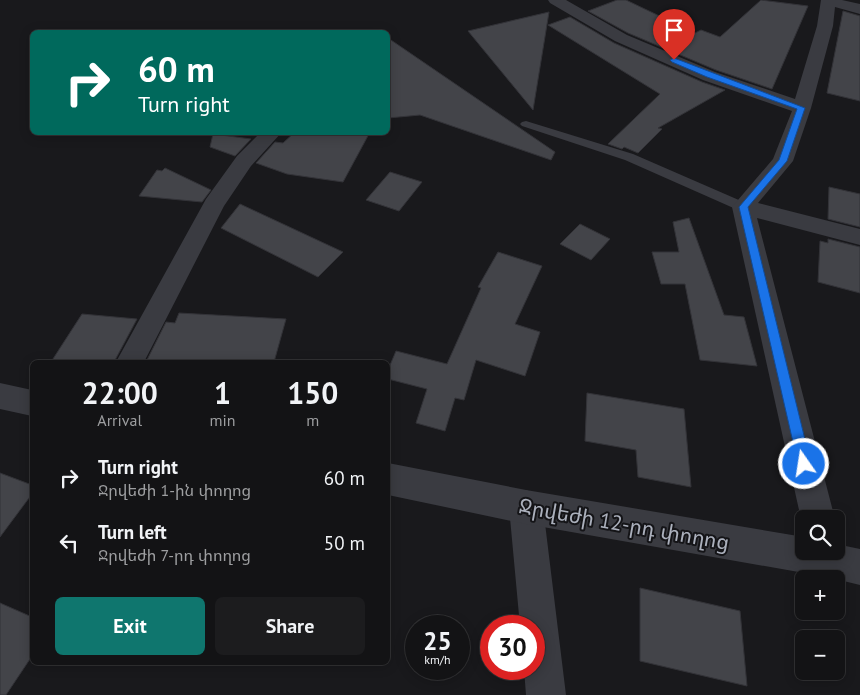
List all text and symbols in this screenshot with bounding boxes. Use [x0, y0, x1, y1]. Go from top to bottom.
pin [653, 9, 695, 60]
icon: arrive [660, 16, 688, 44]
text: 60 m [138, 46, 215, 92]
icon: right [55, 50, 120, 115]
text: Turn right [138, 90, 230, 118]
text: 22:00 [82, 373, 158, 412]
text: 1 [214, 373, 231, 412]
text: 150 [287, 373, 338, 412]
text: Arrival [97, 410, 142, 430]
text: min [210, 410, 236, 430]
text: m [306, 410, 319, 430]
position arrow [777, 437, 829, 489]
text: Turn right [98, 455, 178, 479]
icon: right [55, 464, 83, 492]
text: 60 m [324, 466, 365, 490]
text: Ջրվեժի 1-ին փողոց [98, 480, 251, 500]
street label: Ջրվեժի 12-րդ փողոց [517, 492, 731, 556]
map controls [795, 510, 845, 680]
button: search [795, 510, 845, 560]
text: Turn left [98, 520, 167, 544]
icon: left [55, 529, 83, 557]
text: 50 m [324, 531, 365, 555]
text: Ջրվեժի 7-րդ փողոց [98, 545, 251, 565]
button: + [795, 570, 845, 620]
button: Exit [55, 597, 205, 655]
button: Share [215, 597, 365, 655]
speed limit sign: 30 [480, 615, 545, 680]
text: 25 [423, 625, 452, 657]
button: − [795, 630, 845, 680]
text: km/h [424, 652, 451, 667]

